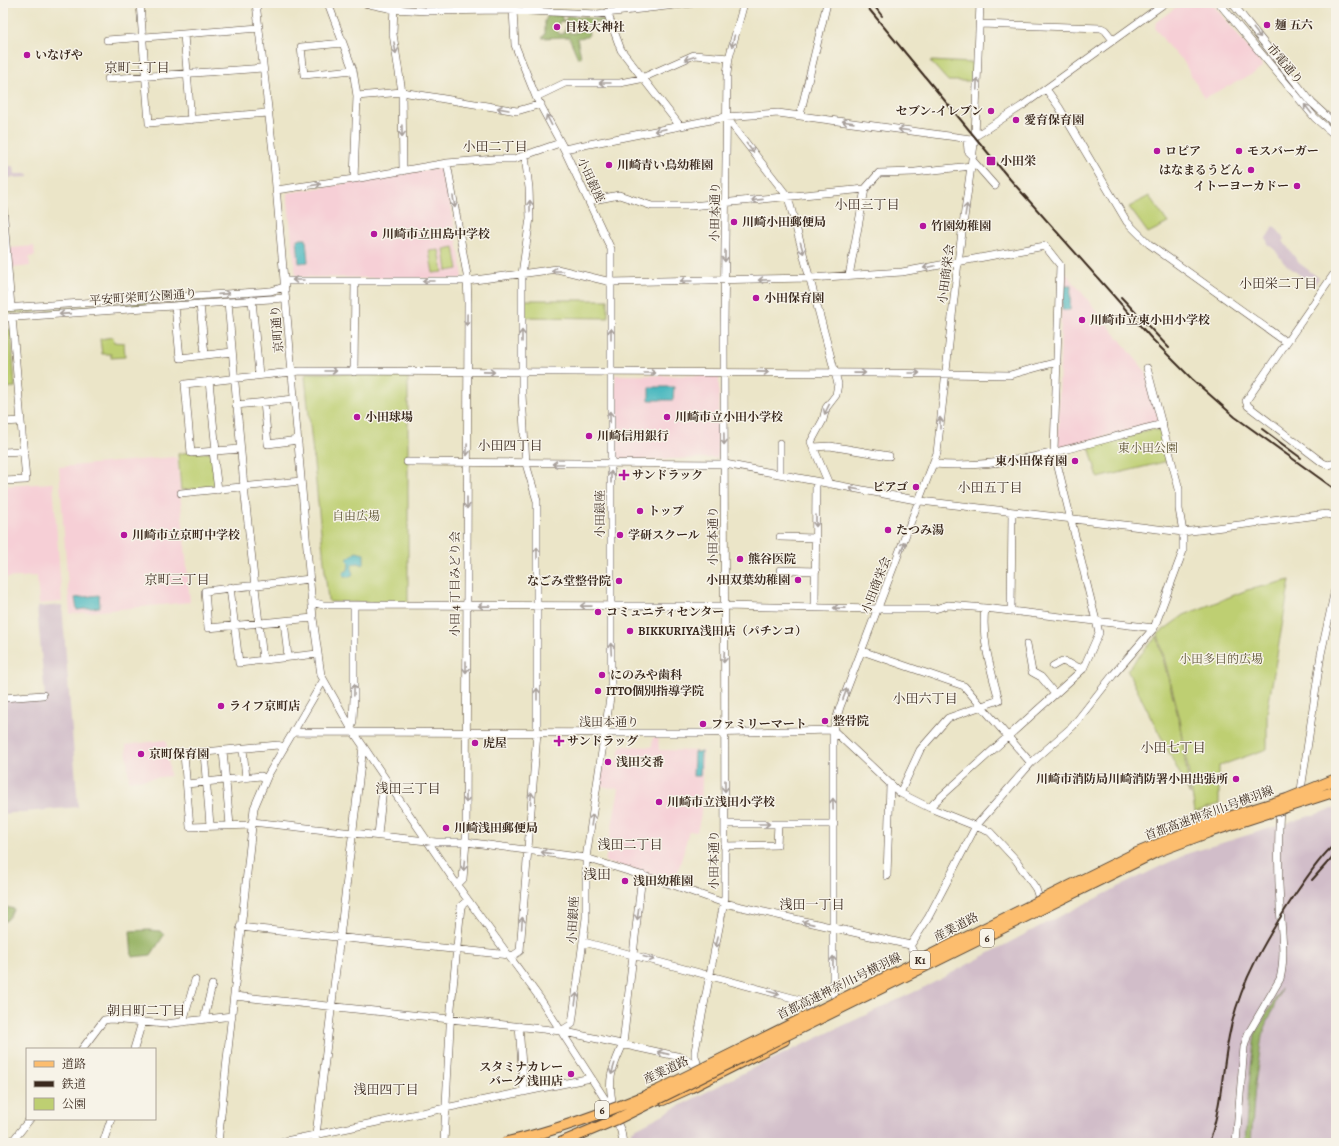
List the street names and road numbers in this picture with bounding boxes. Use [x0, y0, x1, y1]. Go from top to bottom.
street label: 市電通り [1263, 40, 1307, 88]
street label: 小田銀座 [574, 155, 608, 205]
street label: 小田本通り [706, 182, 724, 242]
street label: 小田商栄会 [934, 243, 958, 305]
street label: 平安町栄町公園通り [89, 285, 197, 309]
street label: 京町通り [267, 304, 287, 354]
street label: 小田銀座 [592, 490, 608, 538]
street label: 小田本通り [705, 506, 721, 566]
street label: 小田 4 丁目みどり会 [447, 531, 463, 637]
street label: 小田商栄会 [858, 554, 894, 616]
street label: 浅田本通り [579, 714, 639, 730]
street label: 首都高速神奈川1号横羽線 [1142, 782, 1276, 844]
street label: 小田本通り [706, 830, 722, 890]
street label: 小田銀座 [564, 896, 582, 944]
street label: 産業道路 [931, 909, 981, 945]
road number: 6 [980, 929, 994, 947]
street label: 首都高速神奈川1号横羽線 [774, 949, 904, 1023]
road number: K1 [910, 951, 930, 969]
street label: 産業道路 [641, 1053, 691, 1087]
road number: 6 [595, 1101, 609, 1119]

